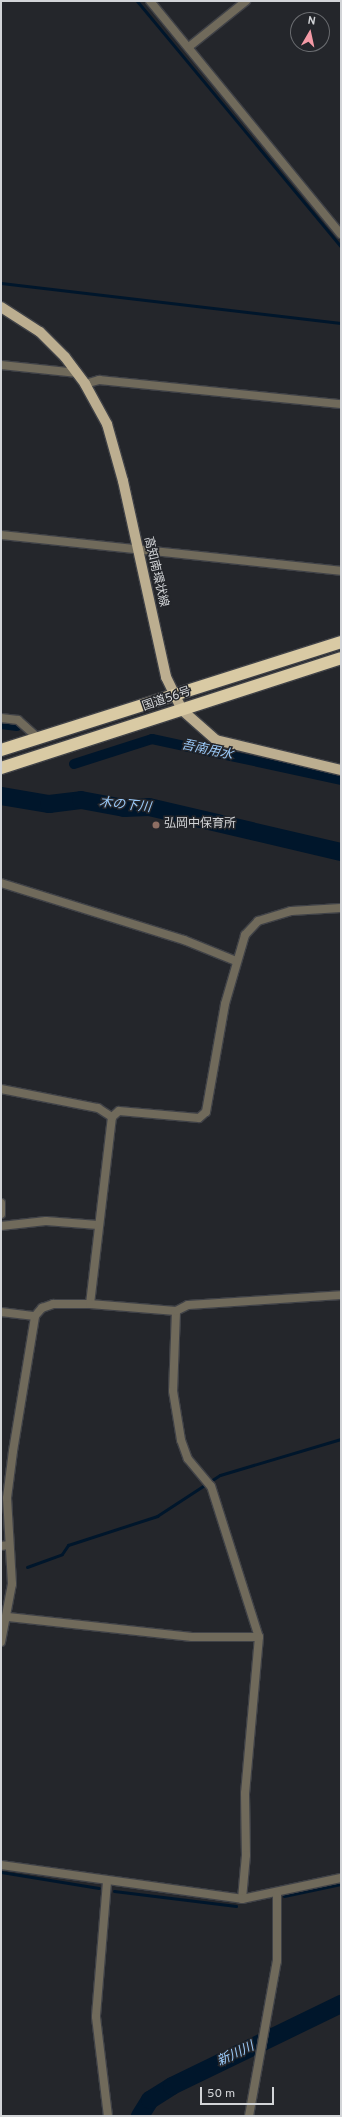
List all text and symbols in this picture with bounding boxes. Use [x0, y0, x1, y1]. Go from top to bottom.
north arrow [290, 12, 330, 52]
text: N [307, 14, 317, 29]
street label: 高知南環状線 [140, 535, 170, 609]
street label: 国道56号 [141, 685, 193, 715]
water label: 吾南用水 [180, 738, 234, 764]
water label: 木の下川 [98, 796, 152, 816]
place label: 弘岡中保育所 [164, 818, 236, 832]
marker: 弘岡中保育所 [151, 820, 161, 830]
water label: 新川川 [215, 2039, 257, 2071]
scale bar [202, 2079, 276, 2105]
text: 50 m [207, 2086, 235, 2102]

